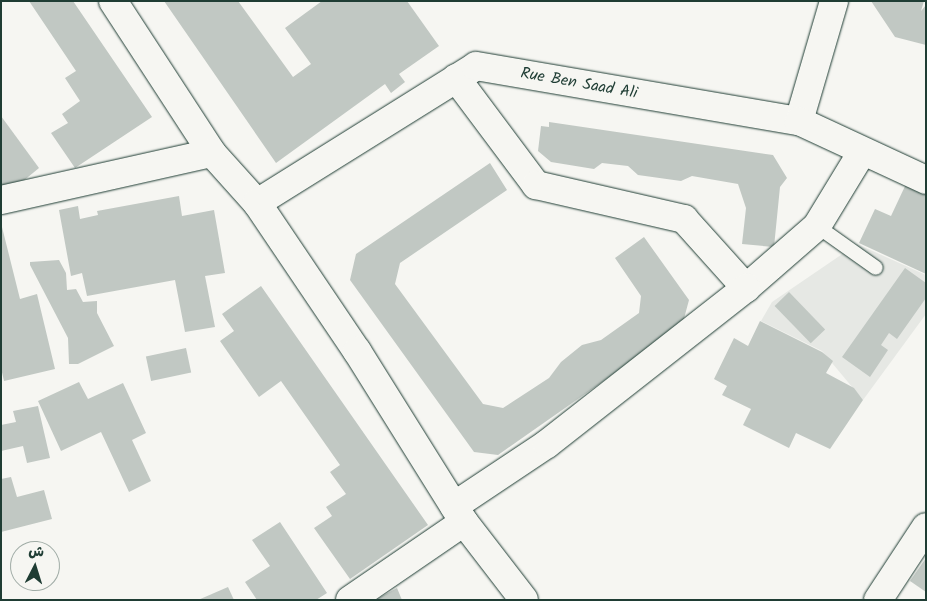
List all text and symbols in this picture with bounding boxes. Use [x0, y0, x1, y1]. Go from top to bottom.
street label: Rue Ben Saad Ali [519, 64, 639, 104]
text: ش [28, 540, 45, 564]
north arrow [10, 541, 60, 591]

